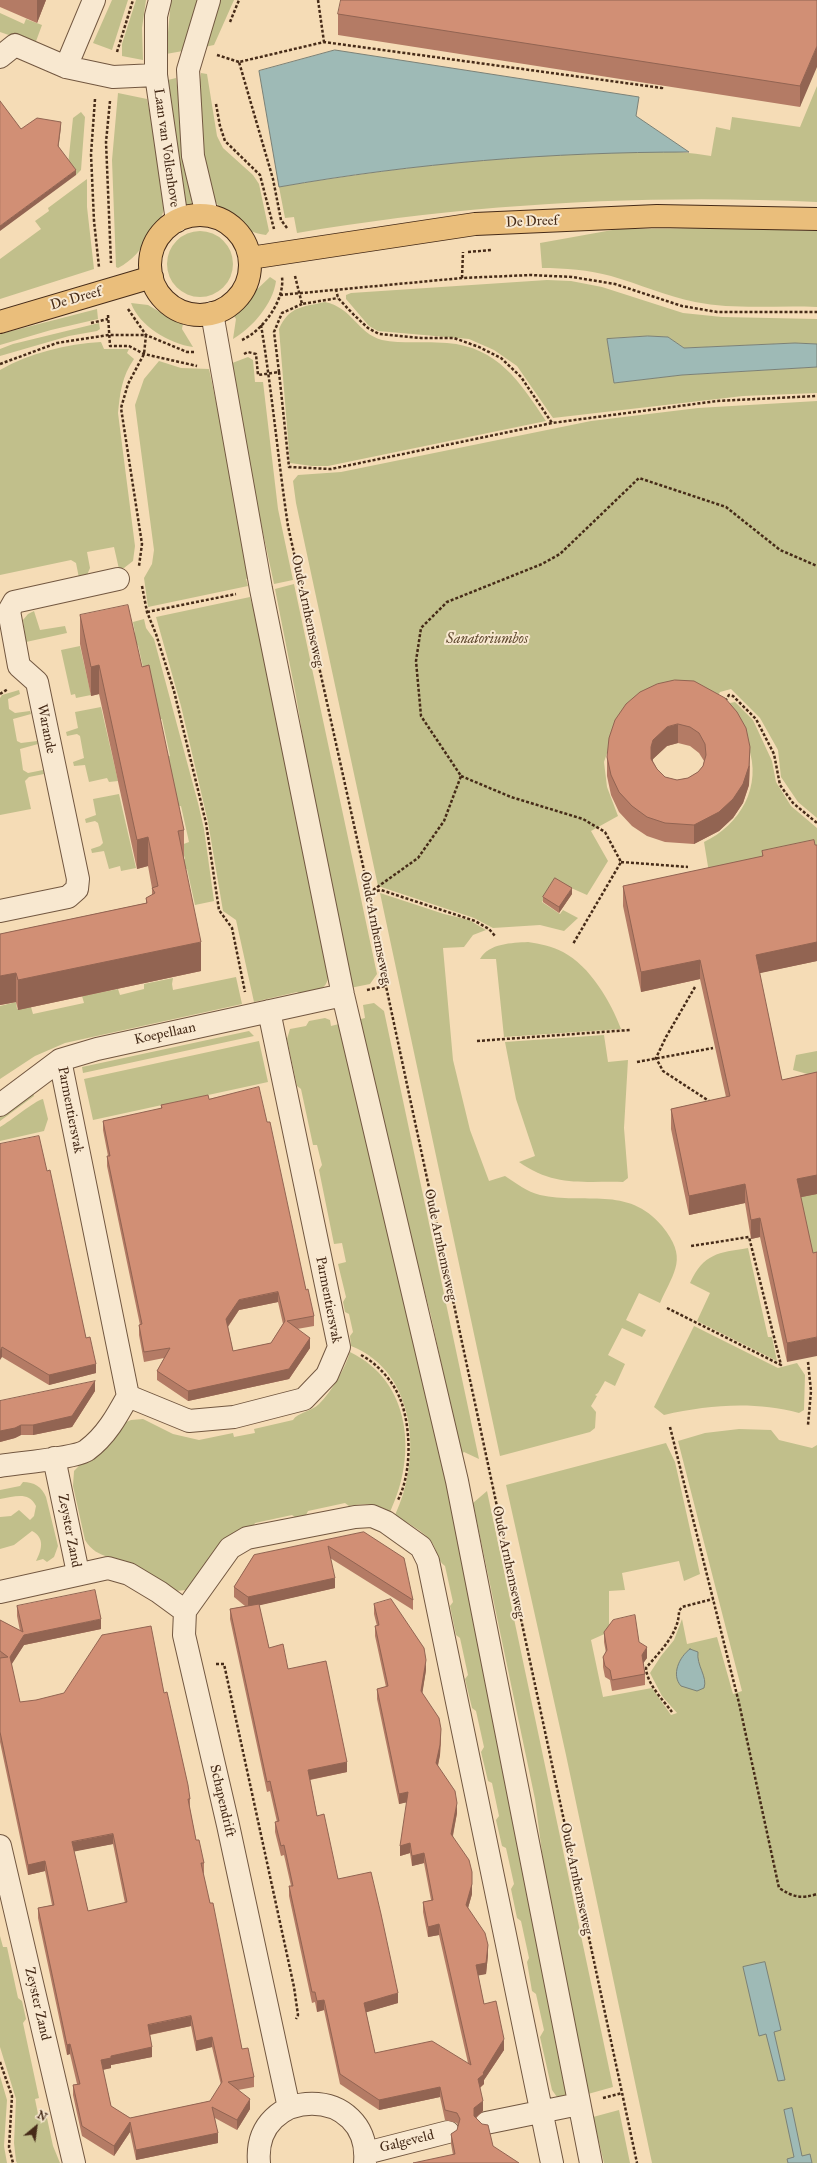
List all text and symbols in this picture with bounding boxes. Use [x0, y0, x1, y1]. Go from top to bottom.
street label: Laan van Vollenhove [149, 87, 183, 209]
street label: De Dreef [505, 213, 559, 231]
street label: De Dreef [48, 284, 104, 314]
street label: Oude Arnhemseweg [287, 554, 327, 668]
park label: Sanatoriumbos [446, 632, 528, 648]
street label: Warande [33, 703, 59, 755]
street label: Oude Arnhemseweg [356, 870, 394, 986]
street label: Koepellaan [133, 1019, 197, 1049]
street label: Parmentiersvak [53, 1065, 87, 1155]
street label: Oude Arnhemseweg [420, 1188, 460, 1302]
street label: Parmentiersvak [311, 1255, 345, 1345]
street label: Zeyster Zand [54, 1493, 84, 1569]
street label: Oude Arnhemseweg [488, 1505, 528, 1619]
street label: Schapendrift [206, 1763, 238, 1839]
street label: Oude Arnhemseweg [556, 1822, 596, 1936]
street label: Zeyster Zand [20, 1966, 54, 2042]
north arrow [16, 2107, 56, 2147]
text: N [35, 2108, 49, 2124]
street label: Galgeveld [378, 2127, 436, 2157]

